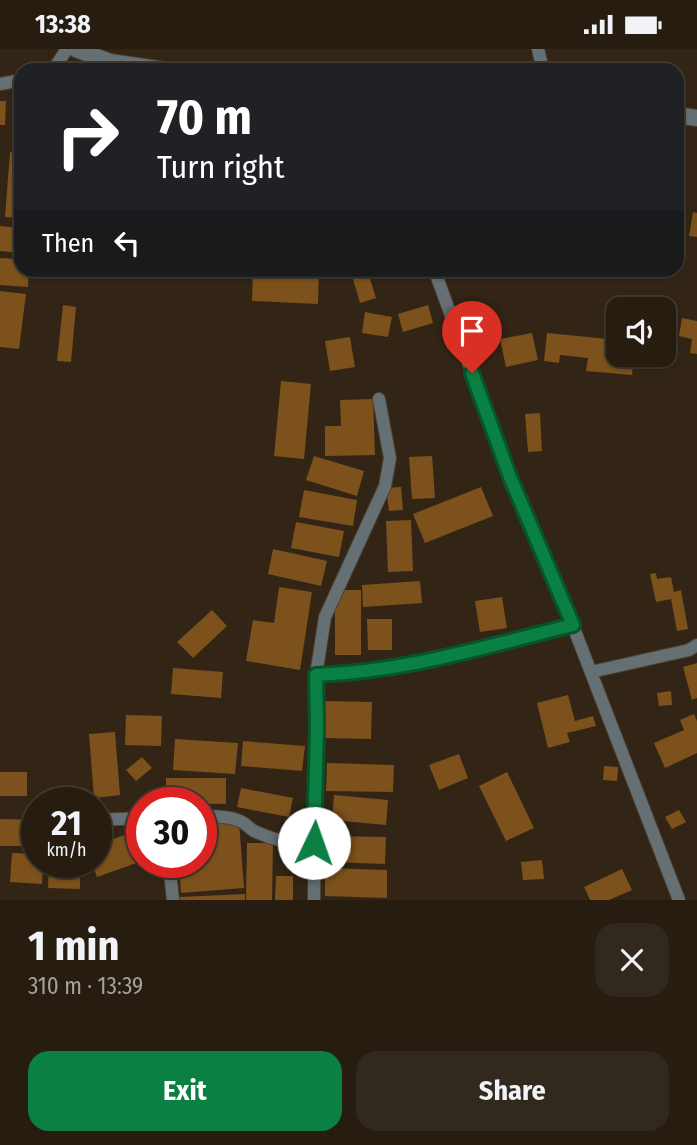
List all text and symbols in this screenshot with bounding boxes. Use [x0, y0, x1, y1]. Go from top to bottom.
text: 13:38 [35, 9, 91, 40]
text: 70 m [157, 88, 252, 147]
icon: right [42, 91, 133, 182]
text: Turn right [157, 148, 284, 186]
icon: left [108, 224, 146, 262]
text: Then [42, 228, 94, 259]
map controls [606, 297, 676, 367]
button: sound [606, 297, 676, 367]
pin [442, 301, 502, 373]
icon: arrive [453, 312, 491, 350]
speed limit sign: 30 [126, 787, 217, 878]
text: 21 [51, 802, 82, 844]
position arrow [277, 806, 351, 880]
text: km/h [46, 839, 87, 861]
text: 1 min [28, 921, 119, 971]
button: close [595, 923, 669, 997]
text: 310 m · 13:39 [28, 972, 143, 1000]
button: Exit [28, 1051, 342, 1131]
button: Share [356, 1051, 669, 1131]

